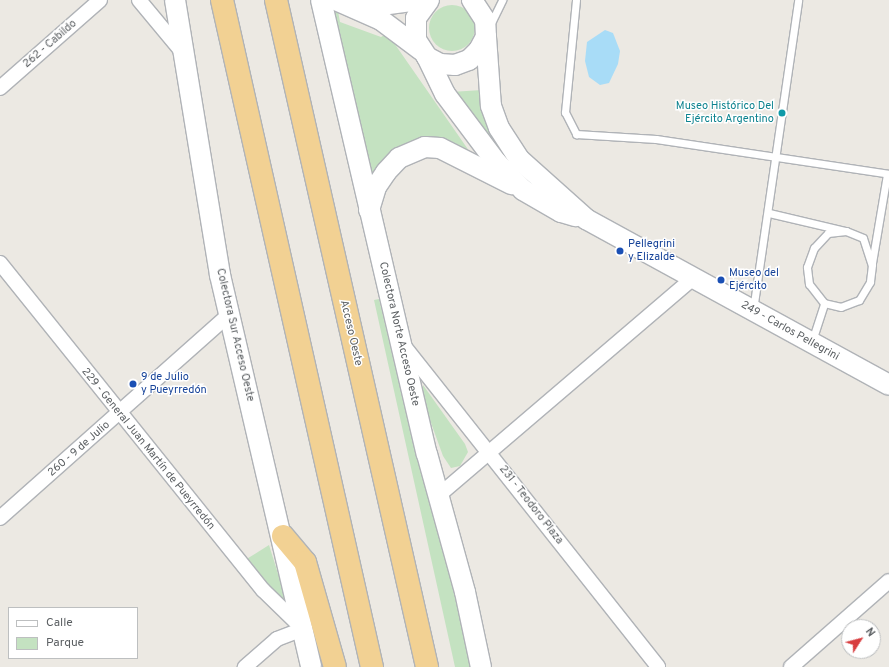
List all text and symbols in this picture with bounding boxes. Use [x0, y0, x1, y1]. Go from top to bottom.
street label: 262 - Cabildo [21, 17, 79, 71]
place label: Museo Histórico Del Ejército Argentino [676, 100, 774, 126]
marker: Museo Histórico Del Ejército Argentino [777, 108, 787, 118]
place label: Pellegrini y Elizalde [628, 238, 675, 264]
marker: Pellegrini y Elizalde [615, 246, 625, 256]
street label: Colectora Norte Acceso Oeste [376, 260, 422, 408]
street label: Colectora Sur Acceso Oeste [213, 267, 257, 403]
place label: Museo del Ejército [729, 267, 779, 293]
marker: Museo del Ejército [716, 275, 726, 285]
street label: 249 - Carlos Pellegrini [739, 298, 841, 364]
street label: Acceso Oeste [337, 299, 365, 367]
street label: 229 - General Juan Martín de Pueyrredón [79, 365, 217, 533]
place label: 9 de Julio y Pueyrredón [141, 371, 207, 397]
marker: 9 de Julio y Pueyrredón [128, 379, 138, 389]
street label: 260 - 9 de Julio [45, 419, 113, 479]
street label: 231 - Teodoro Plaza [496, 463, 566, 547]
legend [8, 607, 138, 659]
text: Calle [46, 615, 73, 631]
north arrow [841, 619, 881, 659]
text: N [862, 625, 878, 640]
text: Parque [46, 635, 84, 651]

